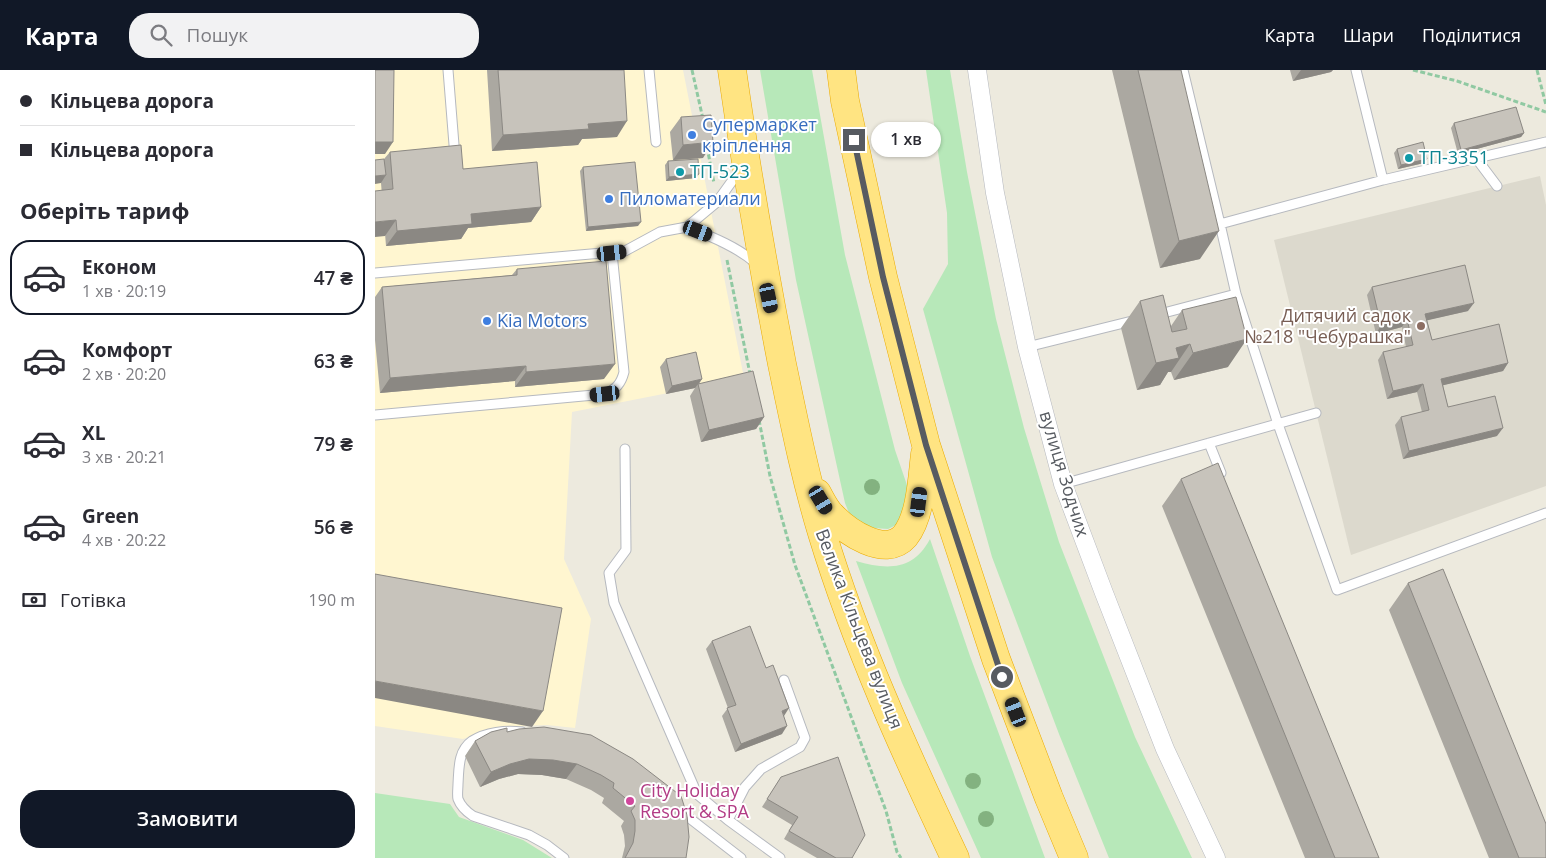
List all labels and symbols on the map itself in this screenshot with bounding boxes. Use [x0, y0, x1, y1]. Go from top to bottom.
place label: Супермаркет кріплення [702, 112, 817, 157]
callout: 1 хв [871, 122, 941, 158]
marker: Супермаркет кріплення [686, 129, 698, 141]
route end [843, 129, 865, 151]
place label: ТП-3351 [1419, 145, 1489, 169]
marker: ТП-3351 [1403, 152, 1415, 164]
place label: ТП-523 [690, 159, 750, 183]
marker: ТП-523 [674, 166, 686, 178]
place label: Пиломатериали [619, 186, 761, 210]
marker: Пиломатериали [603, 193, 615, 205]
car [681, 219, 714, 243]
car [596, 244, 627, 262]
car [758, 282, 779, 314]
place label: Дитячий садок №218 "Чебурашка" [1244, 303, 1412, 348]
place label: Kia Motors [497, 308, 587, 332]
marker: Kia Motors [481, 315, 493, 327]
marker: Дитячий садок №218 "Чебурашка" [1415, 320, 1427, 332]
car [589, 385, 620, 403]
street label: вулиця Зодчих [1034, 408, 1096, 540]
car [806, 483, 835, 517]
car [909, 486, 928, 518]
street label: Велика Кільцева вулиця [811, 525, 909, 732]
route start [991, 666, 1013, 688]
car [1003, 695, 1028, 729]
place label: City Holiday Resort & SPA [640, 778, 750, 823]
marker: City Holiday Resort & SPA [624, 795, 636, 807]

